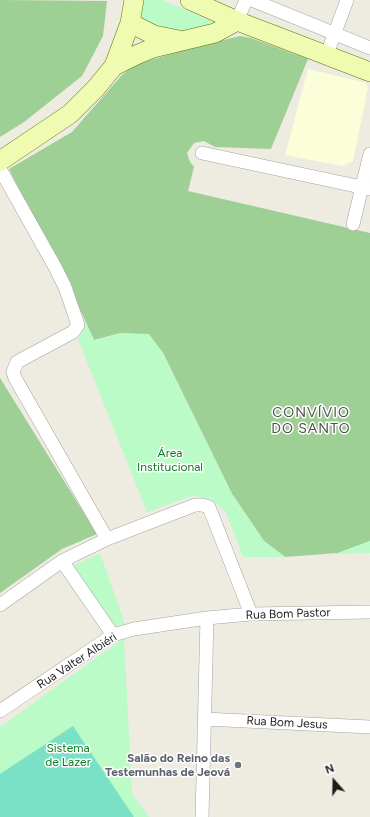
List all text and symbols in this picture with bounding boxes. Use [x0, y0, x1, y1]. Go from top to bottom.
district label: CONVÍVIO DO SANTO [271, 405, 351, 438]
park label: Área Institucional [137, 446, 203, 474]
street label: Rua Bom Pastor [245, 605, 331, 623]
street label: Rua Valter Albiéri [35, 630, 119, 692]
street label: Rua Bom Jesus [246, 714, 328, 732]
park label: Sistema de Lazer [45, 741, 91, 769]
place label: Salão do Reino das Testemunhas de Jeová [105, 751, 230, 779]
marker: Salão do Reino das Testemunhas de Jeová [233, 760, 243, 770]
north arrow [314, 761, 354, 801]
text: N [323, 762, 336, 777]

